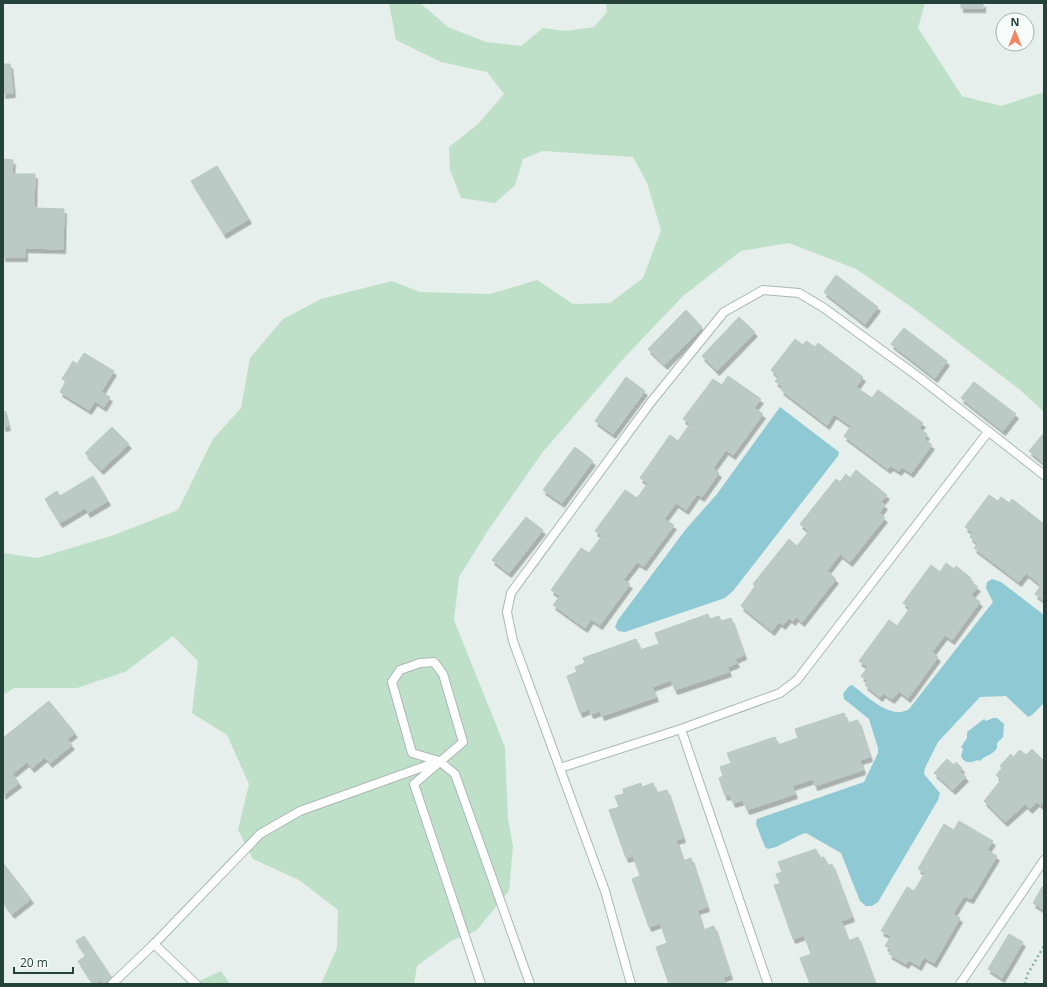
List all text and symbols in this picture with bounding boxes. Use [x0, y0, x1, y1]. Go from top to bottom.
north arrow [995, 12, 1035, 52]
text: N [1011, 14, 1019, 29]
scale bar [14, 949, 73, 975]
text: 20 m [20, 954, 48, 971]

